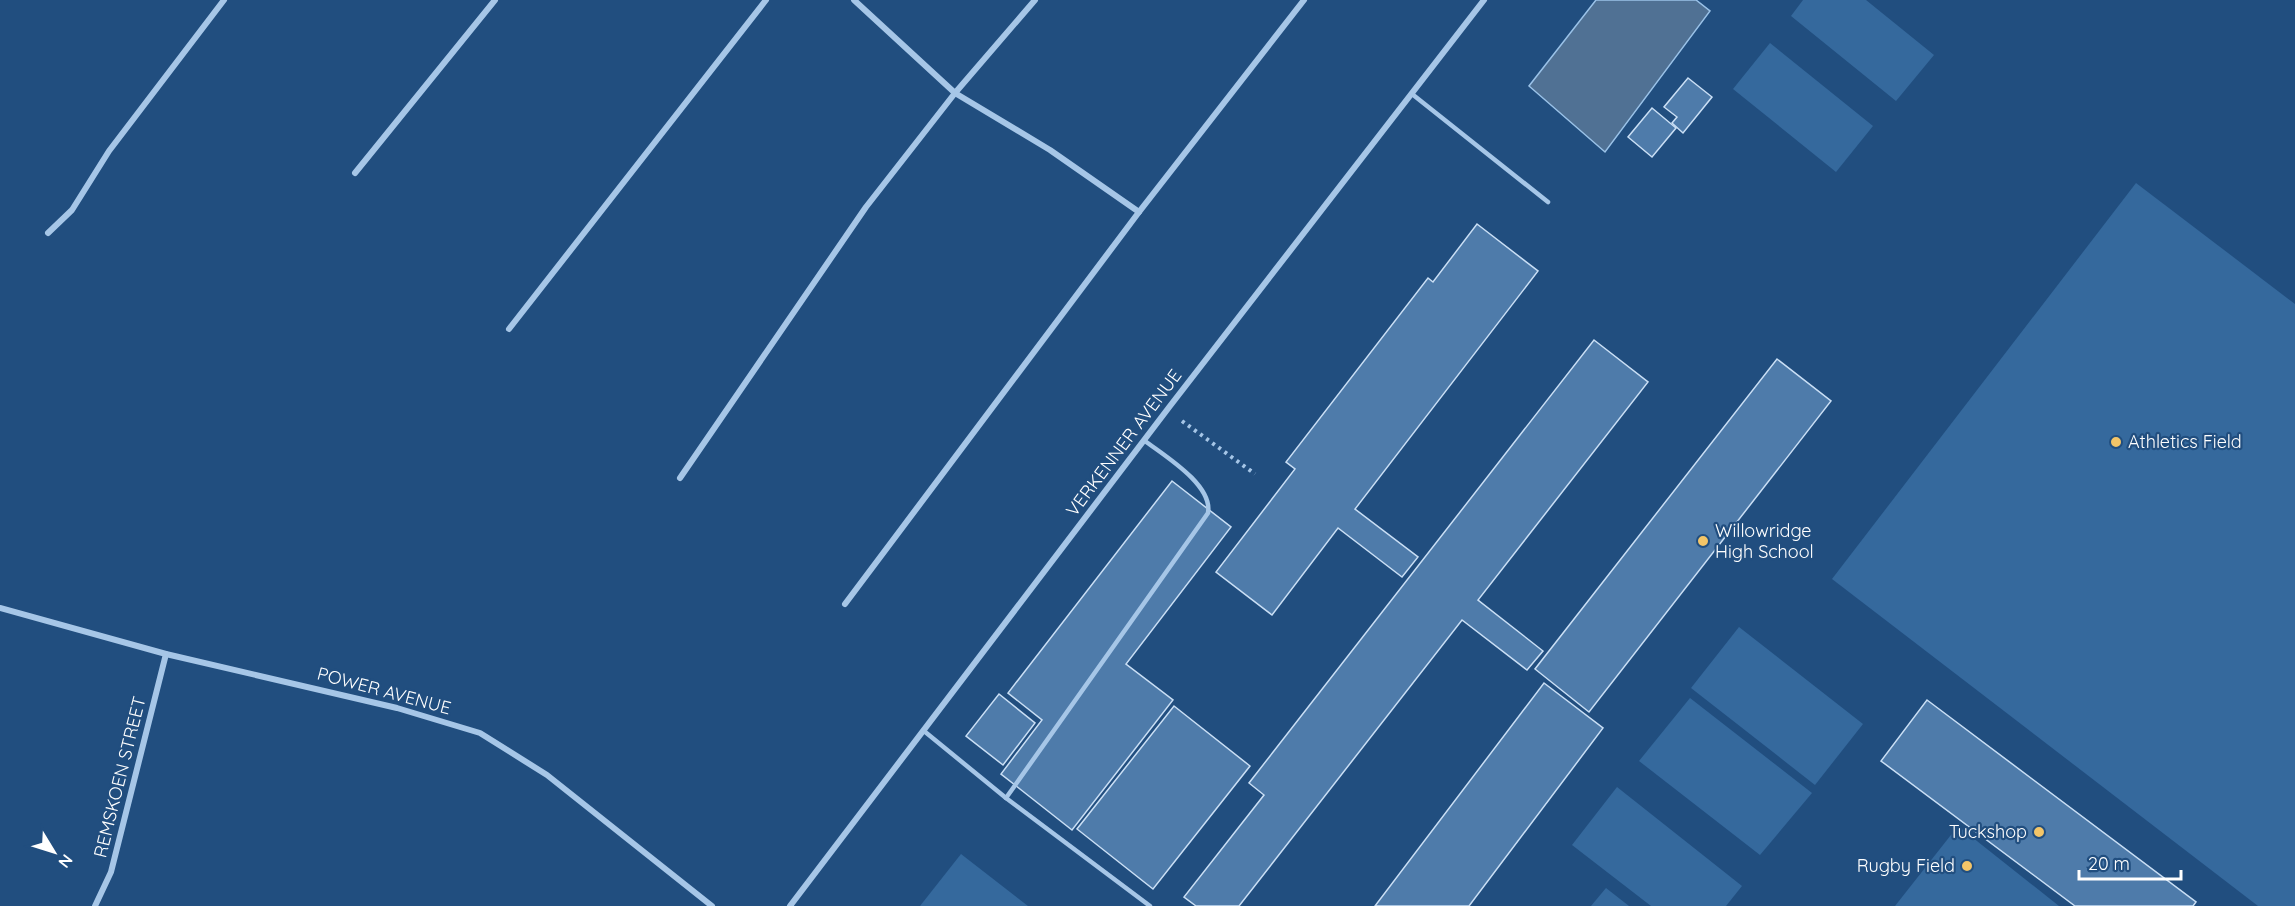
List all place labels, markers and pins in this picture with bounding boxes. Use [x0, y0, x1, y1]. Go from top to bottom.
place label: Athletics Field [2128, 430, 2242, 453]
marker: Athletics Field [2109, 435, 2123, 449]
place label: Willowridge High School [1715, 519, 1814, 563]
marker: Willowridge High School [1696, 534, 1710, 548]
place label: Tuckshop [1949, 820, 2027, 843]
marker: Tuckshop [2032, 825, 2046, 839]
place label: Rugby Field [1857, 854, 1955, 877]
marker: Rugby Field [1960, 859, 1974, 873]

